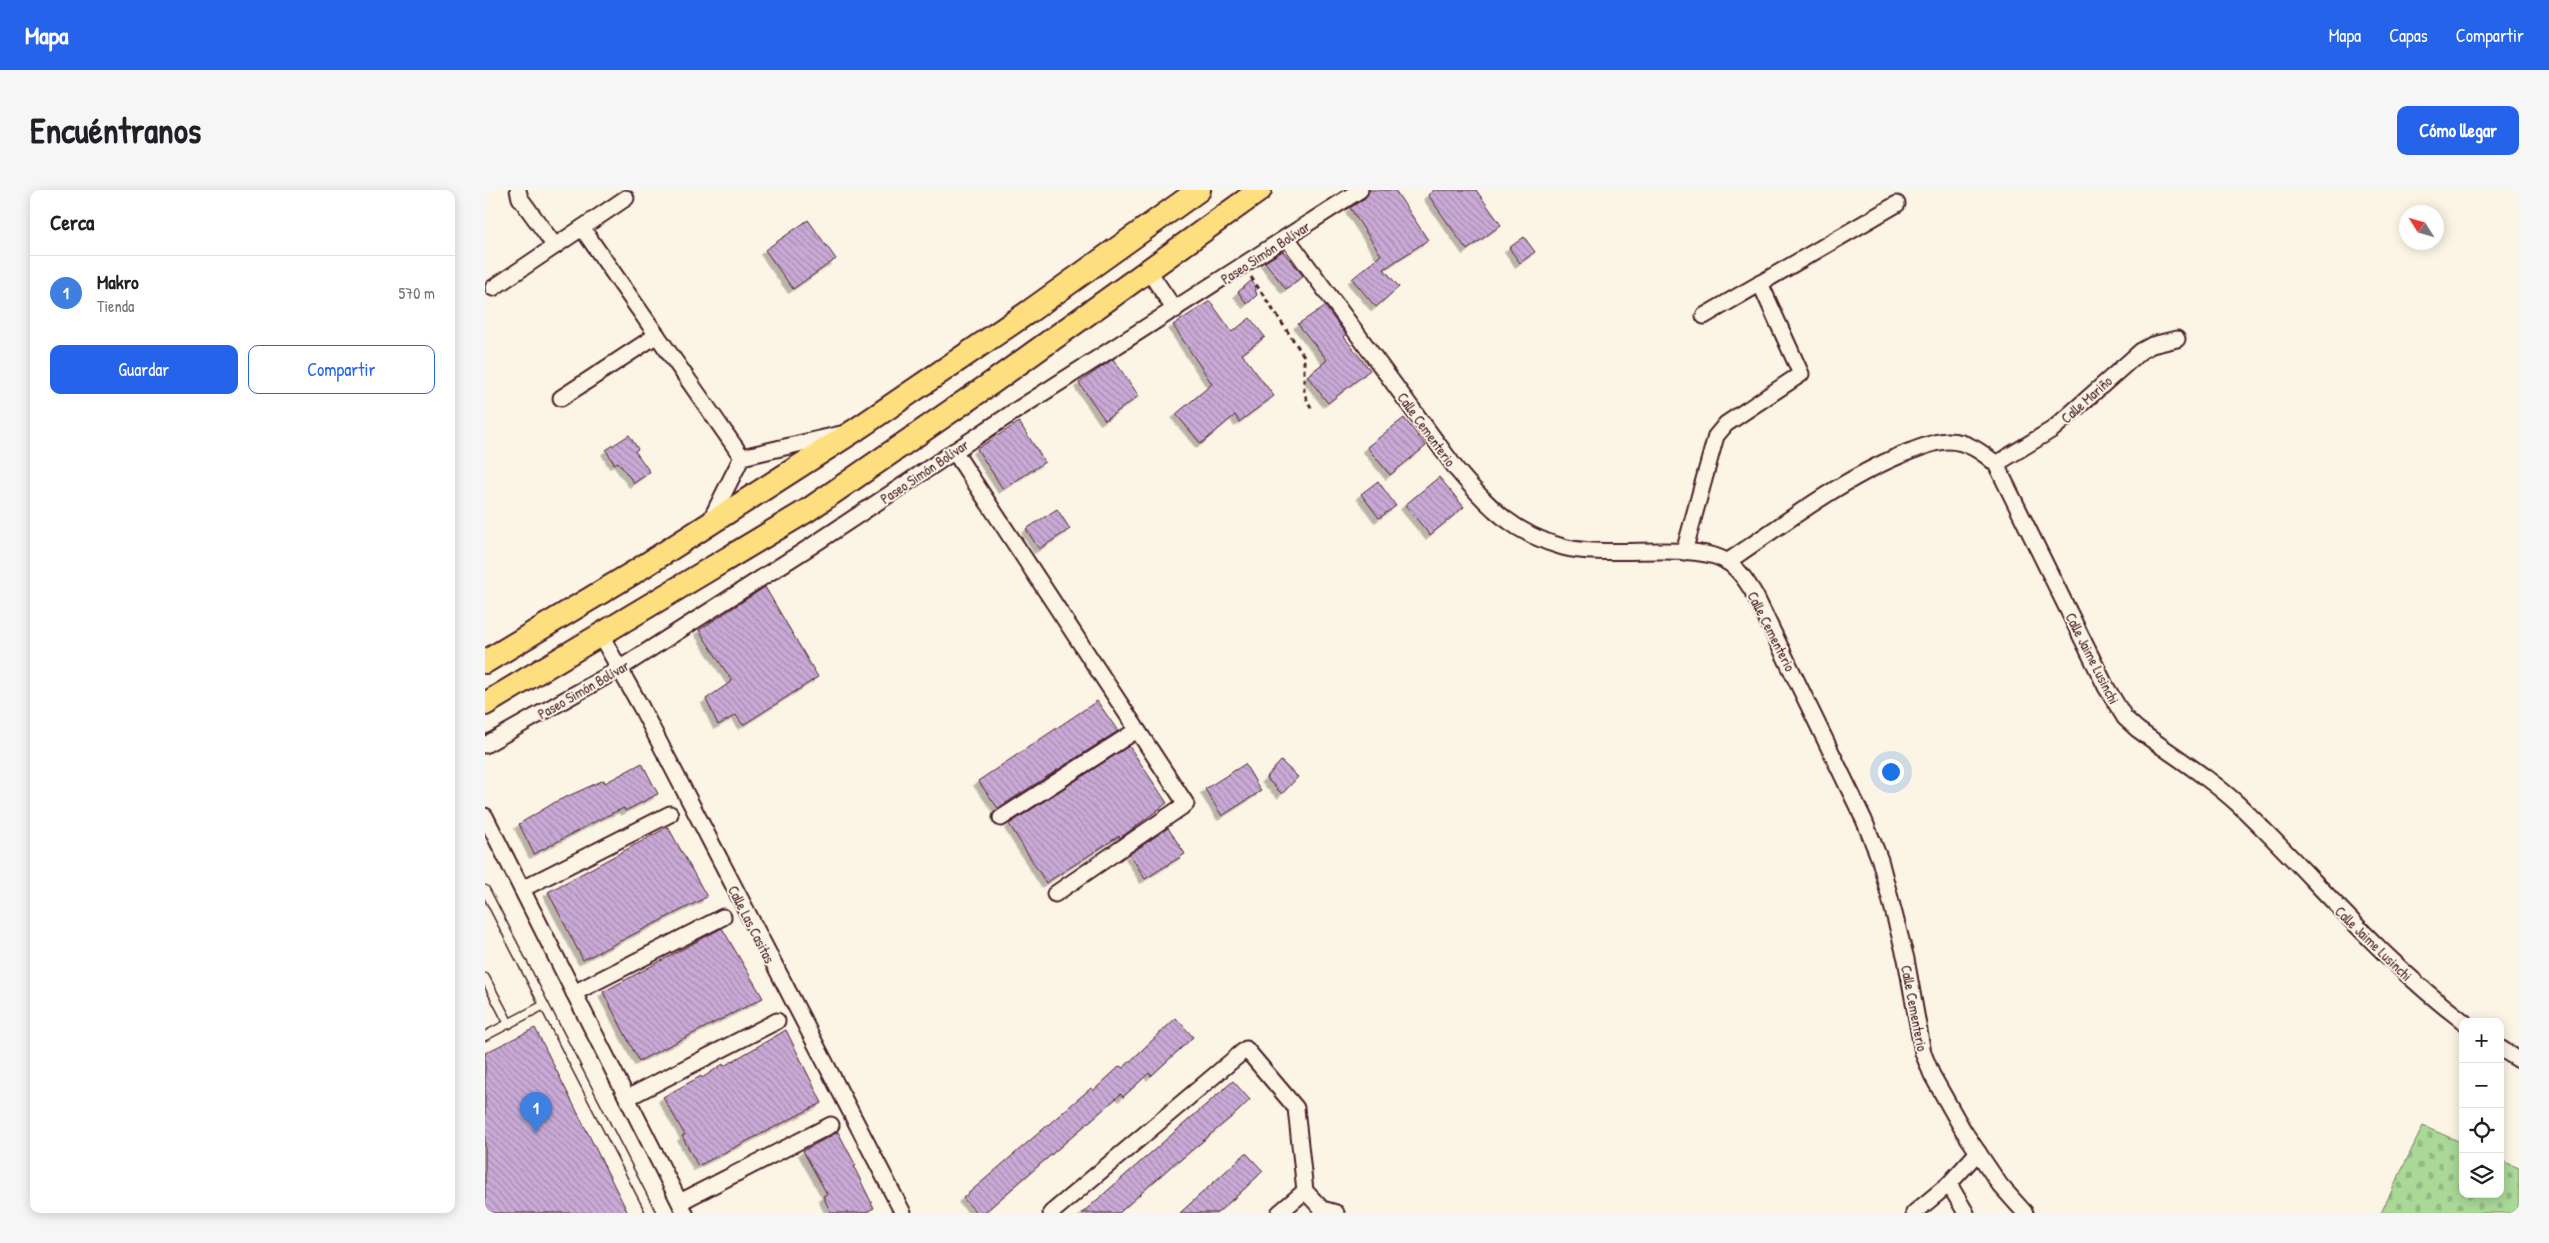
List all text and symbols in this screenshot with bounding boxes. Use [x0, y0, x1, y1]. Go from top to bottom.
text: Mapa [25, 19, 68, 51]
text: Mapa [2329, 23, 2361, 48]
text: Capas [2389, 23, 2428, 48]
text: Compartir [2456, 23, 2524, 48]
button: Cómo llegar [2397, 106, 2519, 155]
text: Encuéntranos [30, 107, 201, 154]
north arrow [2399, 205, 2444, 250]
text: Cerca [50, 208, 94, 237]
street label: Paseo Simón Bolívar [1217, 216, 1314, 288]
text: Makro [97, 269, 139, 295]
text: 1 [63, 282, 69, 304]
text: 570 m [399, 282, 435, 304]
text: Tienda [97, 295, 134, 317]
button: Guardar [50, 345, 238, 394]
button: Compartir [248, 345, 435, 394]
street label: Calle Mariño [2056, 371, 2116, 427]
street label: Calle Cementerio [1394, 388, 1461, 470]
street label: Paseo Simón Bolívar [876, 434, 972, 508]
street label: Calle Cementerio [1744, 588, 1800, 674]
street label: Calle Jaime Lusinchi [2062, 609, 2124, 707]
street label: Paseo Simón Bolívar [534, 655, 633, 723]
your location [1878, 759, 1904, 785]
street label: Calle Las Casitas [724, 882, 780, 966]
street label: Calle Jaime Lusinchi [2331, 901, 2417, 985]
street label: Calle Cementerio [1897, 963, 1933, 1053]
map controls [2459, 1018, 2504, 1198]
button: + [2459, 1018, 2504, 1063]
button: − [2459, 1063, 2504, 1108]
pin: 1 [520, 1092, 552, 1133]
button: locate [2459, 1108, 2504, 1153]
button: layers [2459, 1153, 2504, 1198]

